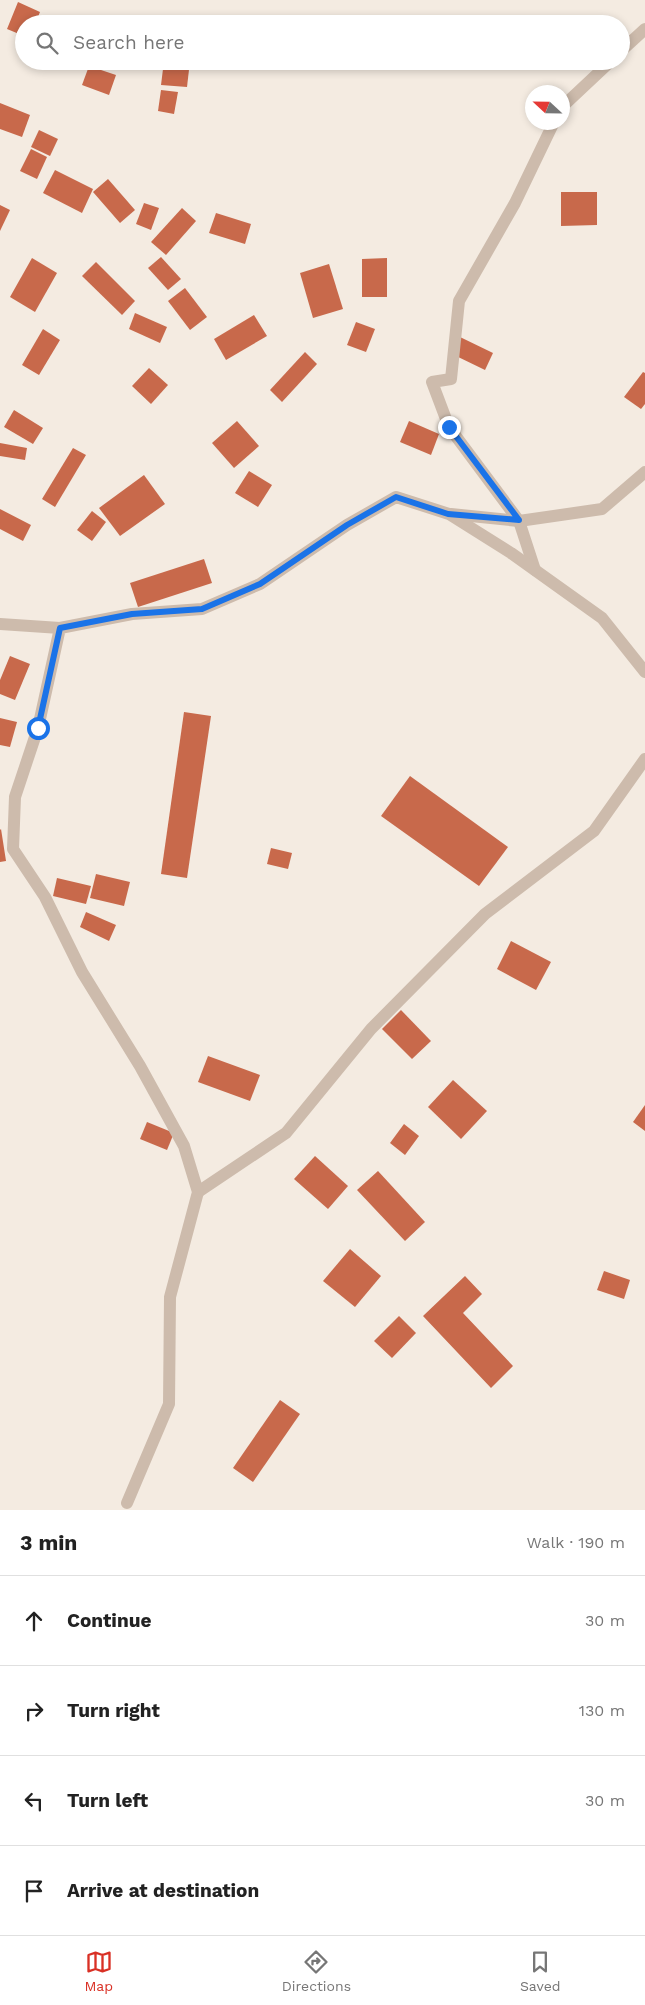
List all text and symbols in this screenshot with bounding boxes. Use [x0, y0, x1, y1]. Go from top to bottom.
search box [15, 15, 630, 70]
icon: search [33, 29, 61, 57]
text: Search here [73, 31, 184, 54]
north arrow [525, 85, 570, 130]
route end [438, 416, 461, 439]
route start [27, 717, 50, 740]
text: 3 min [20, 1530, 77, 1555]
text: Walk · 190 m [527, 1533, 625, 1552]
icon: ahead [20, 1607, 48, 1635]
text: Continue [67, 1609, 151, 1632]
text: 30 m [585, 1611, 625, 1630]
icon: right [20, 1697, 48, 1725]
text: Turn right [67, 1699, 160, 1722]
text: 130 m [579, 1701, 625, 1720]
icon: left [20, 1787, 48, 1815]
text: Turn left [67, 1789, 148, 1812]
text: 30 m [585, 1791, 625, 1810]
icon: arrive [20, 1877, 48, 1905]
text: Arrive at destination [67, 1879, 259, 1902]
tab: Map [84, 1948, 113, 1994]
tab: Directions [282, 1948, 351, 1994]
tab: Saved [520, 1948, 561, 1994]

